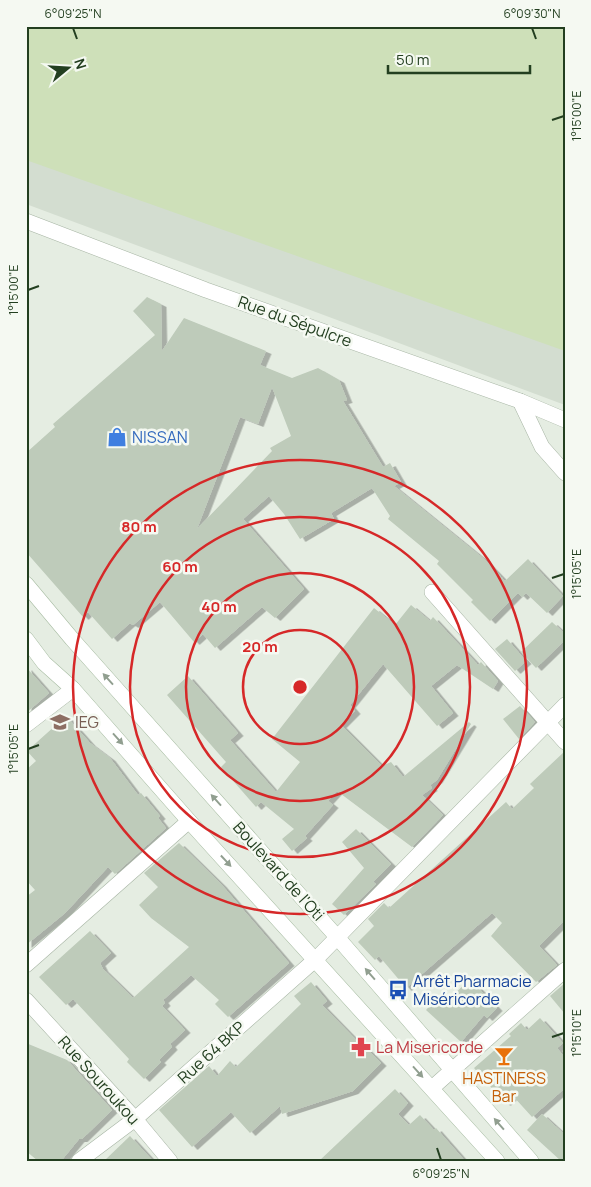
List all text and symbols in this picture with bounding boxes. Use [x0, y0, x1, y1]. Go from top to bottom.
text: 6°09'25"N [45, 5, 101, 22]
text: 6°09'30"N [503, 5, 561, 22]
north arrow [42, 42, 92, 92]
scale bar [388, 42, 531, 74]
text: 50 m [396, 49, 430, 70]
text: N [70, 56, 91, 72]
text: 1°15'00"E [568, 91, 585, 141]
text: 1°15'00"E [5, 265, 22, 315]
street label: Rue du Sépulcre [235, 290, 355, 352]
shop icon: NISSAN [106, 426, 128, 448]
place label: NISSAN [132, 426, 188, 448]
text: 80 m [121, 516, 157, 537]
text: 1°15'05"E [568, 549, 585, 599]
text: 60 m [162, 556, 198, 577]
text: 40 m [201, 596, 237, 617]
text: 20 m [242, 636, 278, 657]
one-way arrow [102, 673, 114, 685]
centre of rings [291, 678, 309, 696]
school or university icon: IEG [49, 711, 71, 733]
place label: IEG [75, 711, 99, 733]
text: 1°15'05"E [5, 724, 22, 774]
one-way arrow [113, 733, 124, 746]
one-way arrow [211, 794, 222, 806]
street label: Boulevard de l'Oti [228, 817, 330, 925]
one-way arrow [220, 855, 232, 867]
one-way arrow [364, 969, 376, 981]
place label: Arrêt Pharmacie Miséricorde [413, 970, 532, 1010]
bus stop icon: Arrêt Pharmacie Miséricorde [387, 979, 409, 1001]
text: 1°15'10"E [568, 1009, 585, 1057]
street label: Rue 64 BKP [173, 1016, 250, 1088]
street label: Rue Souroukou [53, 1031, 145, 1129]
pharmacy icon: La Misericorde [350, 1036, 372, 1058]
place label: La Misericorde [376, 1036, 483, 1058]
bar icon: HASTINESS Bar [493, 1045, 515, 1067]
one-way arrow [412, 1065, 424, 1077]
place label: HASTINESS Bar [462, 1067, 546, 1107]
one-way arrow [493, 1118, 505, 1130]
text: 6°09'25"N [413, 1165, 469, 1182]

